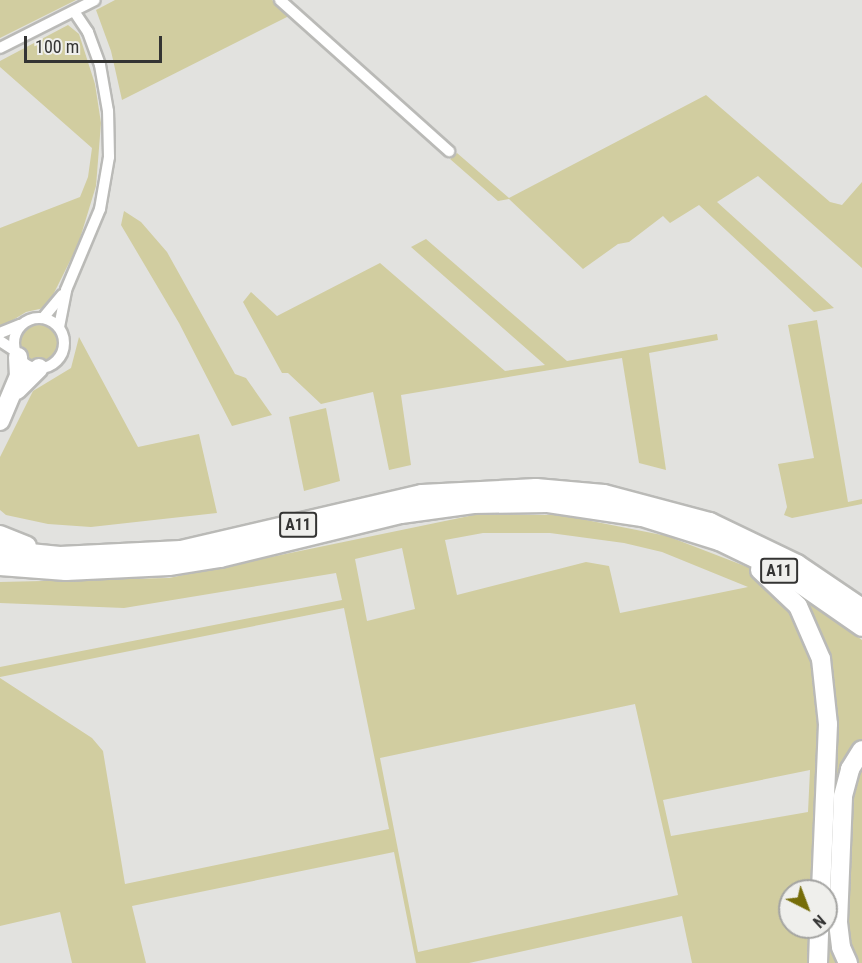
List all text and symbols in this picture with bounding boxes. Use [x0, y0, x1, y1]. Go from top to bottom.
scale bar [27, 24, 165, 62]
text: 100 m [35, 36, 79, 57]
road number: A11 [278, 512, 318, 538]
road number: A11 [760, 558, 798, 584]
north arrow [778, 879, 838, 939]
text: N [809, 911, 829, 932]

